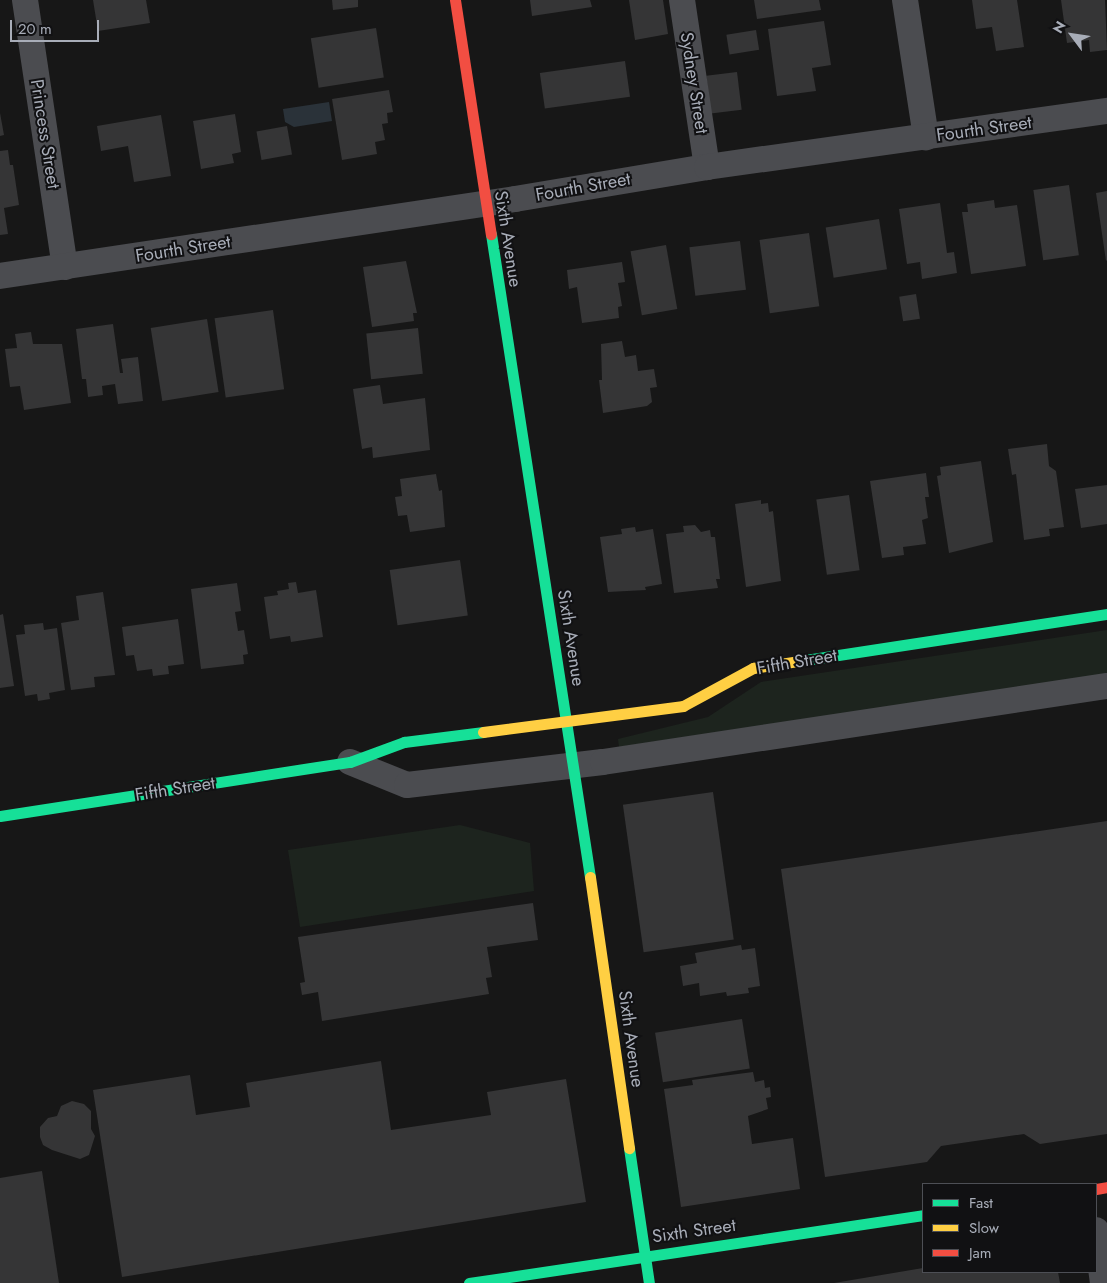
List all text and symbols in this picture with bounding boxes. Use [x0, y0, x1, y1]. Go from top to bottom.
scale bar [12, 10, 101, 42]
north arrow [1047, 10, 1097, 60]
text: N [1048, 17, 1071, 37]
text: 20 m [18, 18, 52, 40]
street label: Sydney Street [675, 31, 713, 135]
street label: Princess Street [26, 78, 64, 190]
street label: Fourth Street [935, 112, 1033, 146]
street label: Fourth Street [534, 168, 632, 206]
street label: Sixth Avenue [490, 189, 526, 289]
street label: Fourth Street [134, 231, 232, 267]
street label: Sixth Avenue [553, 588, 589, 688]
street label: Fifth Street [755, 644, 839, 680]
street label: Fifth Street [133, 772, 217, 806]
street label: Sixth Avenue [614, 989, 648, 1089]
legend [922, 1183, 1097, 1273]
text: Fast [969, 1192, 993, 1214]
street label: Sixth Street [651, 1214, 737, 1248]
text: Slow [969, 1217, 999, 1239]
text: Jam [969, 1242, 992, 1264]

